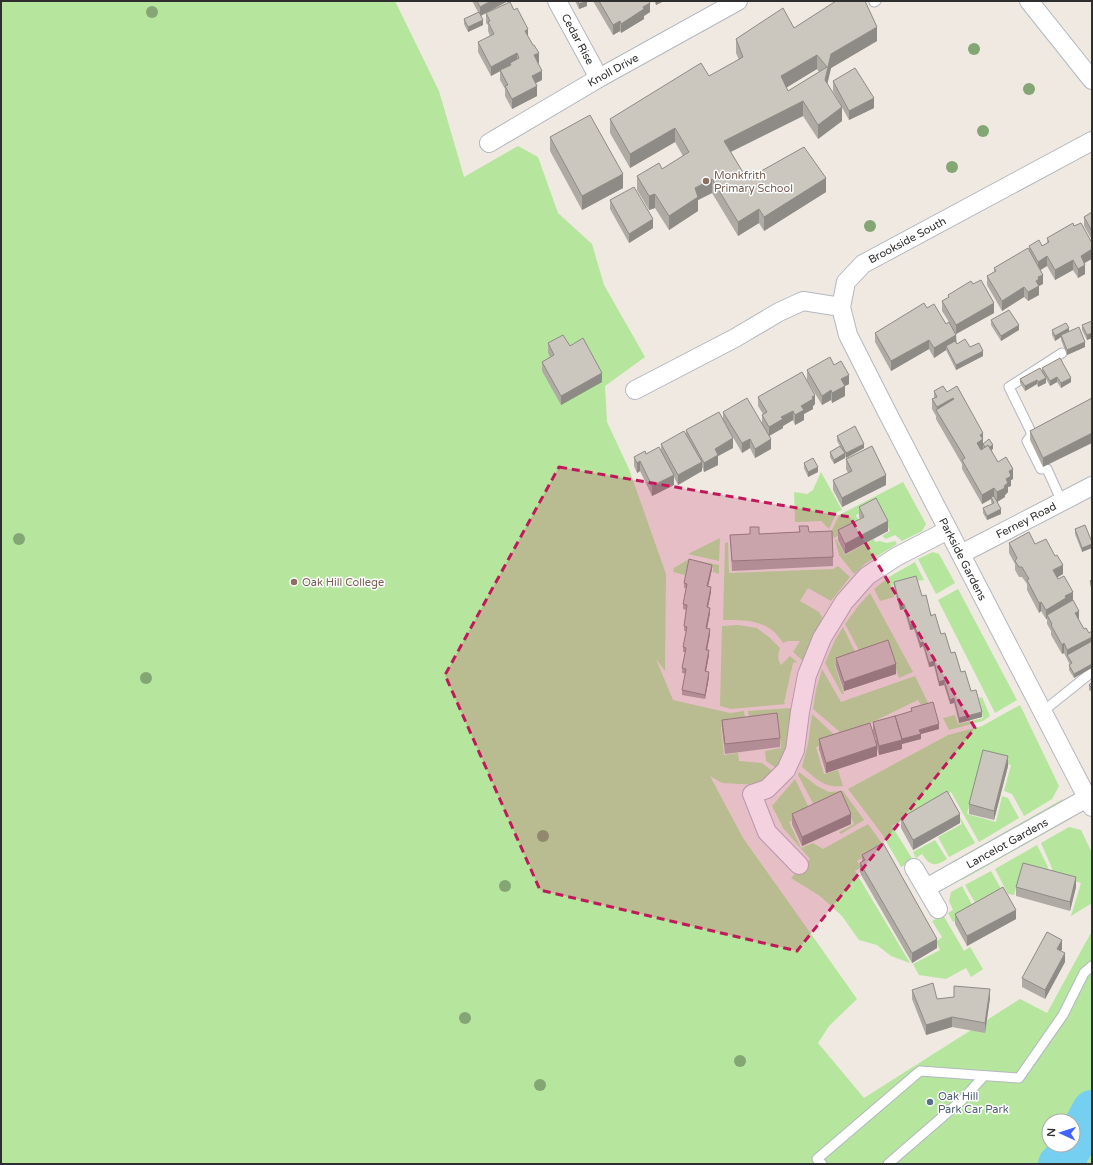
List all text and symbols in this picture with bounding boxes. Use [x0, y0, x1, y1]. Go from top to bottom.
street label: Cedar Rise [559, 11, 596, 67]
street label: Knoll Drive [586, 51, 641, 90]
place label: Monkfrith Primary School [714, 169, 793, 195]
marker: Monkfrith Primary School [701, 176, 711, 186]
street label: Brookside South [866, 215, 948, 266]
street label: Ferney Road [994, 500, 1059, 541]
street label: Parkside Gardens [936, 516, 989, 603]
place label: Oak Hill College [302, 576, 384, 589]
marker: Oak Hill College [289, 577, 299, 587]
street label: Lancelot Gardens [964, 816, 1050, 871]
place label: Oak Hill Park Car Park [938, 1090, 1009, 1116]
marker: Oak Hill Park Car Park [925, 1097, 935, 1107]
north arrow [1041, 1113, 1081, 1153]
text: N [1045, 1128, 1058, 1137]

